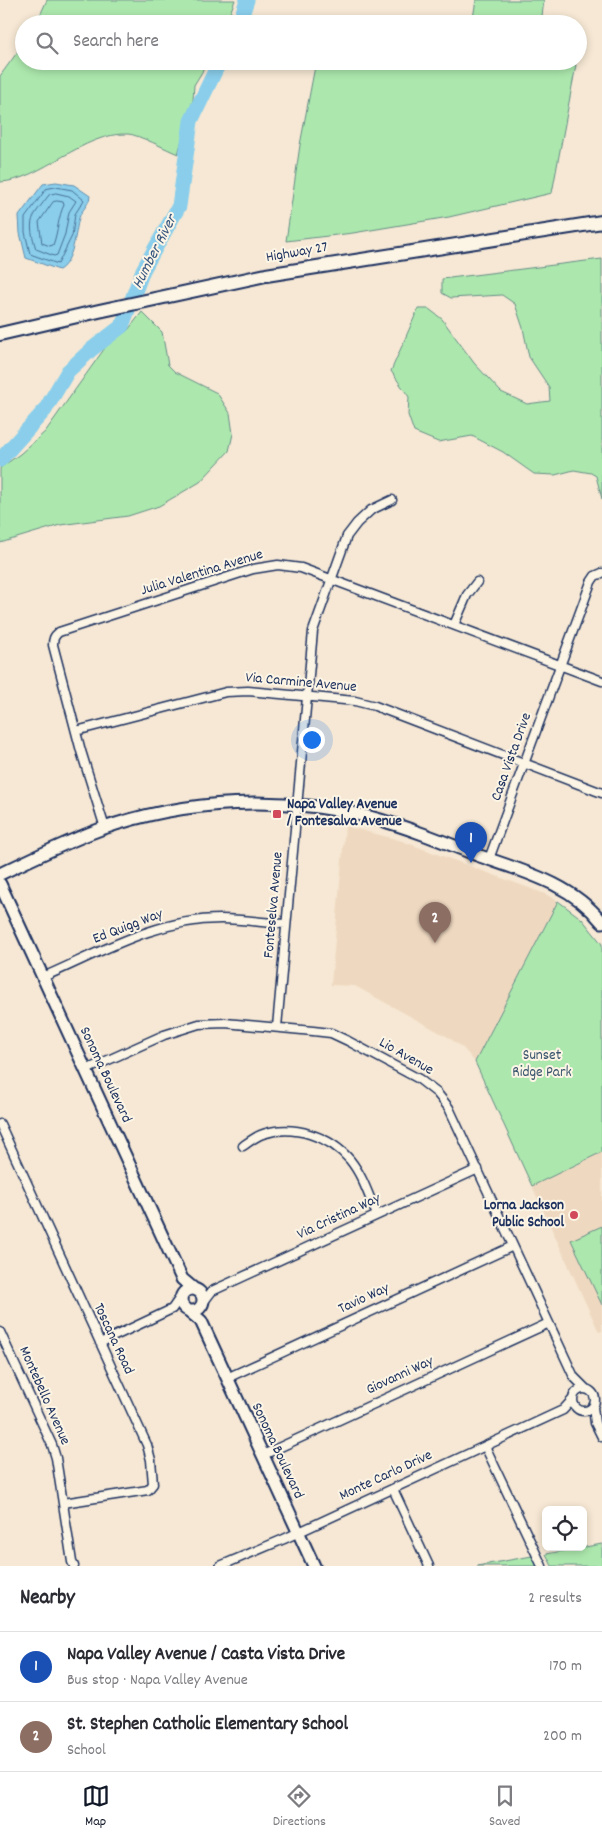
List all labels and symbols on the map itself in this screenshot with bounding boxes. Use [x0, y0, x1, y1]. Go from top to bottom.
water label: Humber River [127, 209, 184, 293]
street label: Highway 27 [264, 237, 330, 269]
street label: Julia Valentina Avenue [138, 544, 266, 602]
street label: Via Carmine Avenue [245, 667, 358, 699]
street label: Casa Vista Drive [486, 709, 538, 804]
your location [299, 727, 325, 753]
place label: Napa Valley Avenue / Fontesalva Avenue [286, 794, 402, 833]
marker: Napa Valley Avenue / Fontesalva Avenue [271, 808, 283, 820]
pin: 1 [455, 822, 487, 863]
street label: Fonteselva Avenue [258, 851, 290, 959]
pin: 2 [419, 902, 451, 943]
street label: Ed Quigg Way [90, 903, 167, 950]
street label: Sonoma Boulevard [73, 1023, 137, 1127]
street label: Lio Avenue [375, 1032, 438, 1082]
park label: Sunset Ridge Park [512, 1045, 572, 1084]
street label: Via Cristina Way [294, 1188, 385, 1246]
place label: Lorna Jackson Public School [484, 1195, 564, 1234]
marker: Lorna Jackson Public School [568, 1209, 580, 1221]
street label: Tavio Way [335, 1277, 394, 1320]
street label: Toscana Road [87, 1300, 139, 1378]
street label: Montebello Avenue [12, 1343, 76, 1449]
street label: Giovanni Way [363, 1350, 438, 1401]
street label: Sonoma Boulevard [245, 1399, 309, 1503]
street label: Monte Carlo Drive [336, 1445, 437, 1507]

